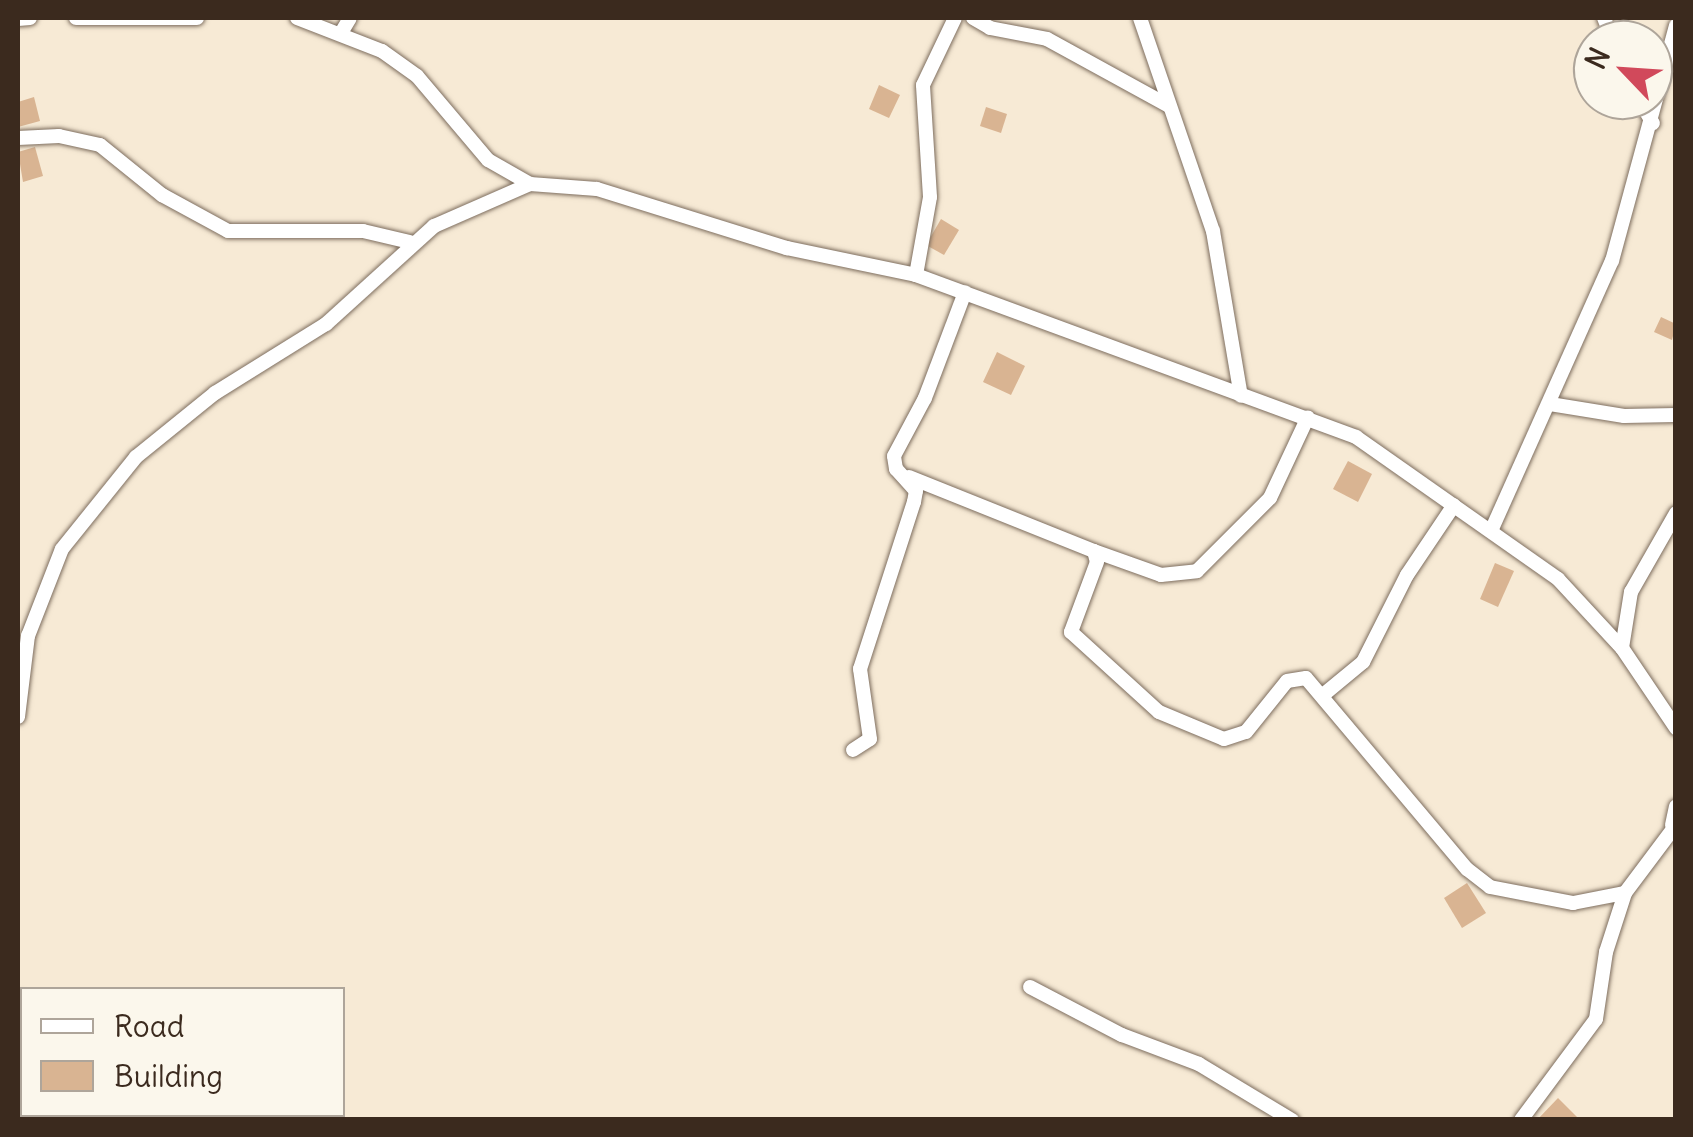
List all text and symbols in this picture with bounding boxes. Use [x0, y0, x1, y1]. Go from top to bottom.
north arrow [1573, 20, 1673, 120]
text: N [1577, 42, 1618, 75]
legend [20, 987, 345, 1117]
text: Road [114, 1007, 184, 1045]
text: Building [114, 1057, 223, 1095]

